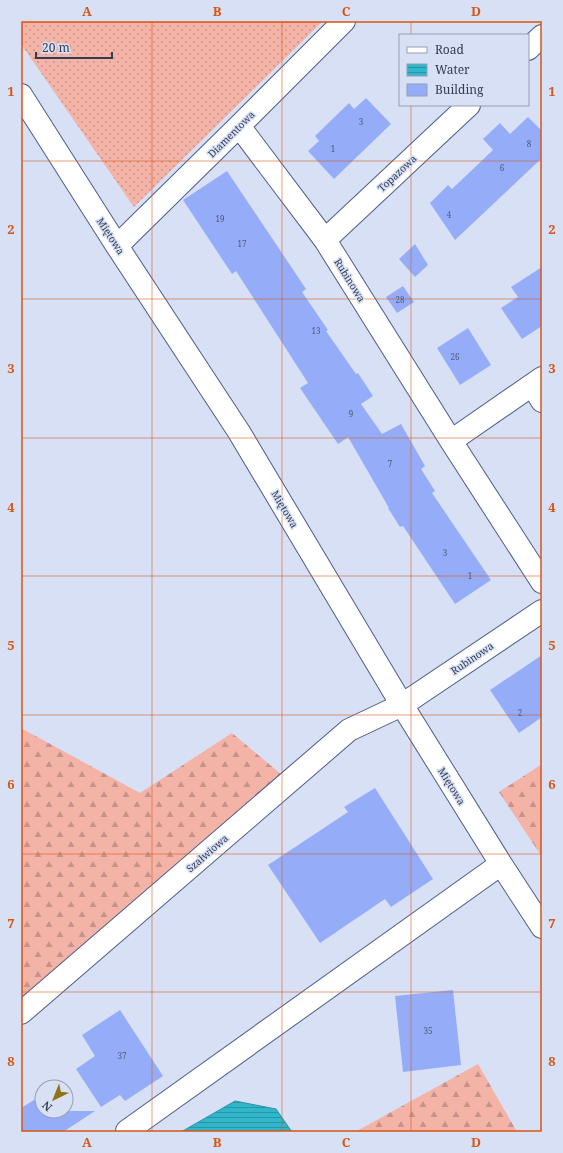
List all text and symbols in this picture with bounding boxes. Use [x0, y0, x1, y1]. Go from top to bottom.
text: A [82, 2, 92, 20]
text: B [213, 2, 222, 20]
text: C [342, 2, 351, 20]
text: D [471, 2, 481, 20]
scale bar [36, 34, 112, 60]
legend [399, 34, 529, 106]
text: 20 m [42, 39, 70, 56]
text: Road [435, 41, 465, 58]
text: Water [435, 61, 470, 78]
text: Building [435, 81, 484, 98]
text: 1 [7, 82, 15, 100]
text: 1 [548, 82, 556, 100]
street label: Diamentowa [205, 107, 258, 160]
house number: 3 [359, 116, 364, 127]
house number: 8 [527, 138, 532, 149]
house number: 1 [331, 143, 335, 154]
street label: Topazowa [375, 151, 420, 195]
house number: 6 [500, 162, 505, 173]
house number: 4 [447, 209, 452, 220]
house number: 19 [216, 213, 224, 224]
street label: Miętowa [94, 215, 128, 258]
text: 2 [7, 220, 15, 238]
text: 2 [548, 220, 556, 238]
house number: 17 [238, 238, 247, 249]
street label: Rubinowa [331, 256, 369, 305]
house number: 28 [396, 294, 405, 305]
house number: 13 [312, 325, 321, 336]
house number: 26 [451, 351, 460, 362]
text: 3 [7, 359, 15, 377]
text: 3 [548, 359, 556, 377]
house number: 9 [349, 408, 353, 419]
house number: 7 [388, 458, 393, 469]
street label: Miętowa [268, 488, 302, 531]
text: 4 [7, 498, 15, 516]
text: 4 [548, 498, 556, 516]
house number: 3 [443, 547, 448, 558]
house number: 1 [468, 570, 472, 581]
text: 5 [7, 636, 15, 654]
text: 5 [548, 636, 556, 654]
street label: Rubinowa [448, 638, 496, 677]
house number: 2 [518, 707, 522, 718]
street label: Miętowa [435, 765, 469, 808]
text: 6 [7, 775, 15, 793]
text: 6 [548, 775, 556, 793]
street label: Szałwiowa [183, 831, 231, 875]
text: 7 [7, 914, 15, 932]
text: 7 [548, 914, 556, 932]
house number: 35 [424, 1025, 432, 1036]
house number: 37 [118, 1050, 127, 1061]
text: 8 [7, 1052, 15, 1070]
text: 8 [548, 1052, 556, 1070]
north arrow [34, 1079, 74, 1119]
text: N [38, 1098, 55, 1115]
text: A [82, 1133, 92, 1151]
text: B [213, 1133, 222, 1151]
text: C [342, 1133, 351, 1151]
text: D [471, 1133, 481, 1151]

